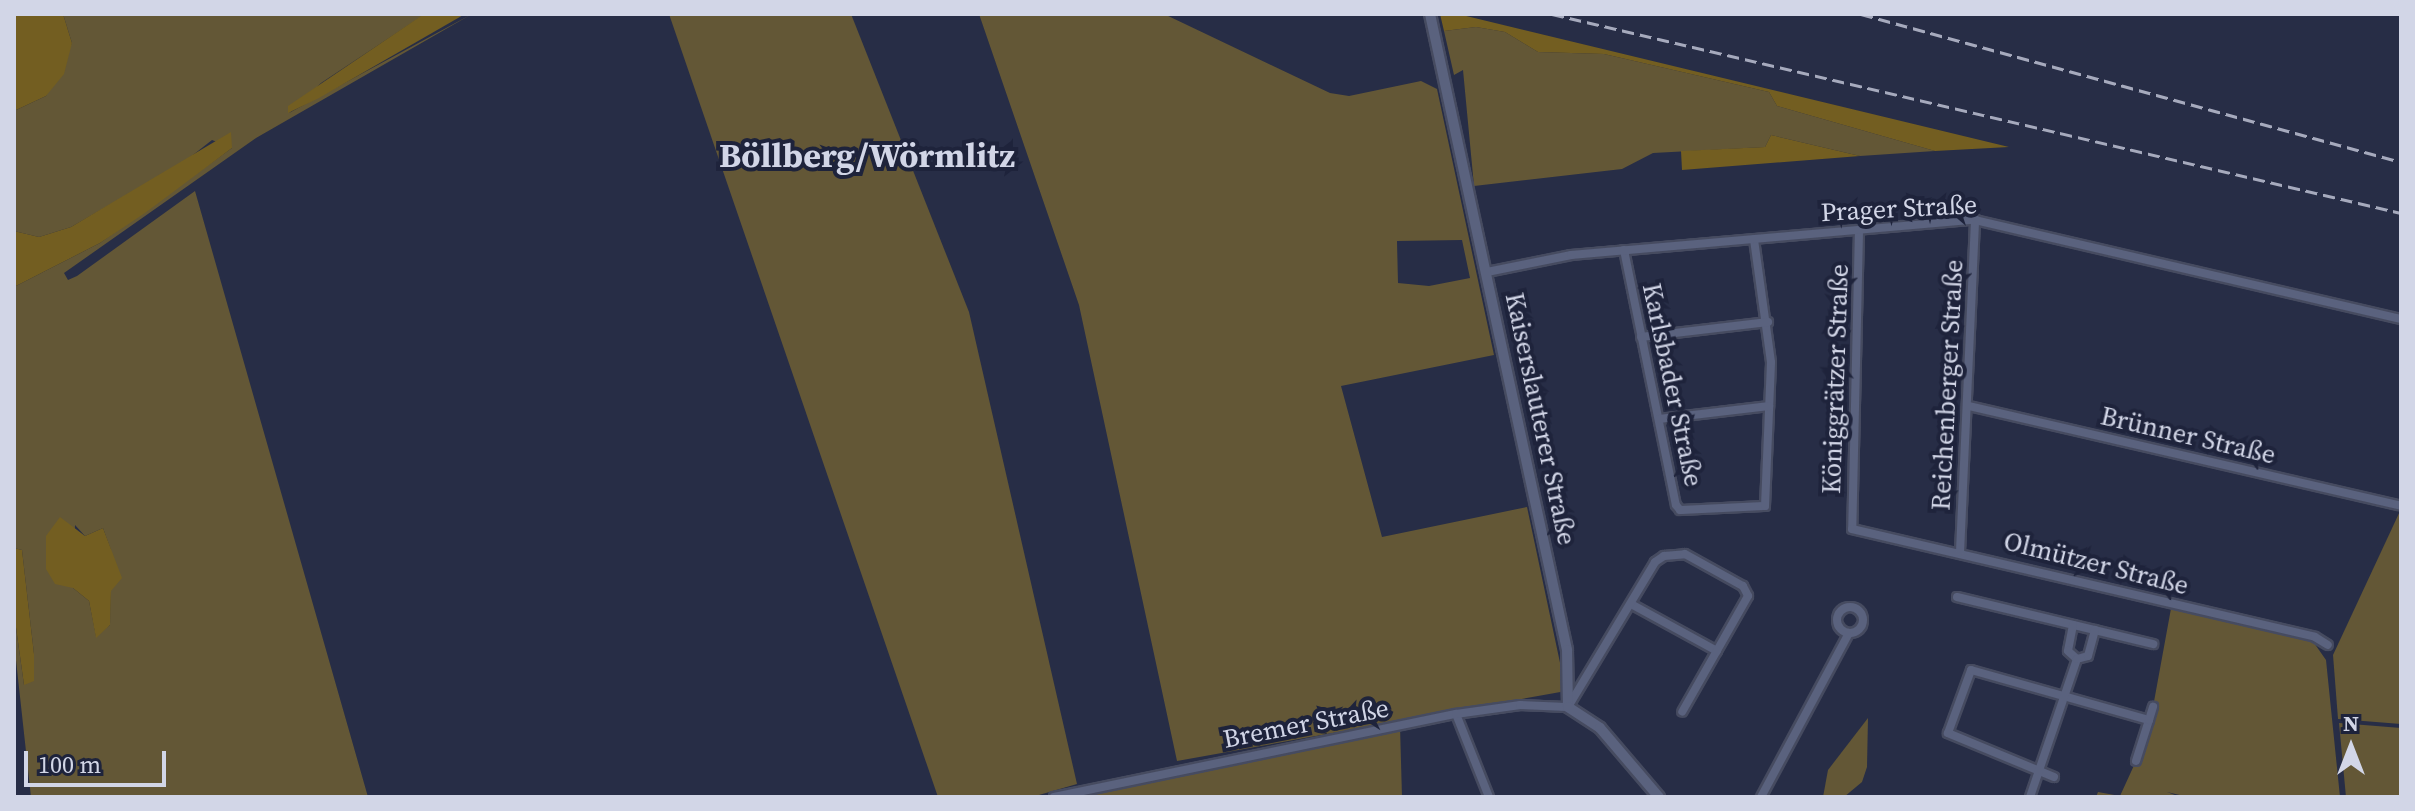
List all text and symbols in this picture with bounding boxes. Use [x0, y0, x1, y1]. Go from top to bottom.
district label: Böllberg/Wörmlitz [719, 136, 1015, 176]
street label: Prager Straße [1820, 189, 1978, 229]
street label: Reichenberger Straße [1926, 259, 1970, 511]
street label: Königgrätzer Straße [1816, 264, 1856, 494]
street label: Karlsbader Straße [1635, 280, 1709, 490]
street label: Kaiserslauterer Straße [1498, 290, 1582, 548]
street label: Brünner Straße [2098, 401, 2278, 471]
street label: Olmützer Straße [2000, 526, 2192, 602]
street label: Bremer Straße [1220, 693, 1392, 755]
north arrow [2311, 707, 2391, 787]
text: N [2343, 708, 2359, 738]
scale bar [28, 735, 170, 785]
text: 100 m [38, 748, 101, 781]

